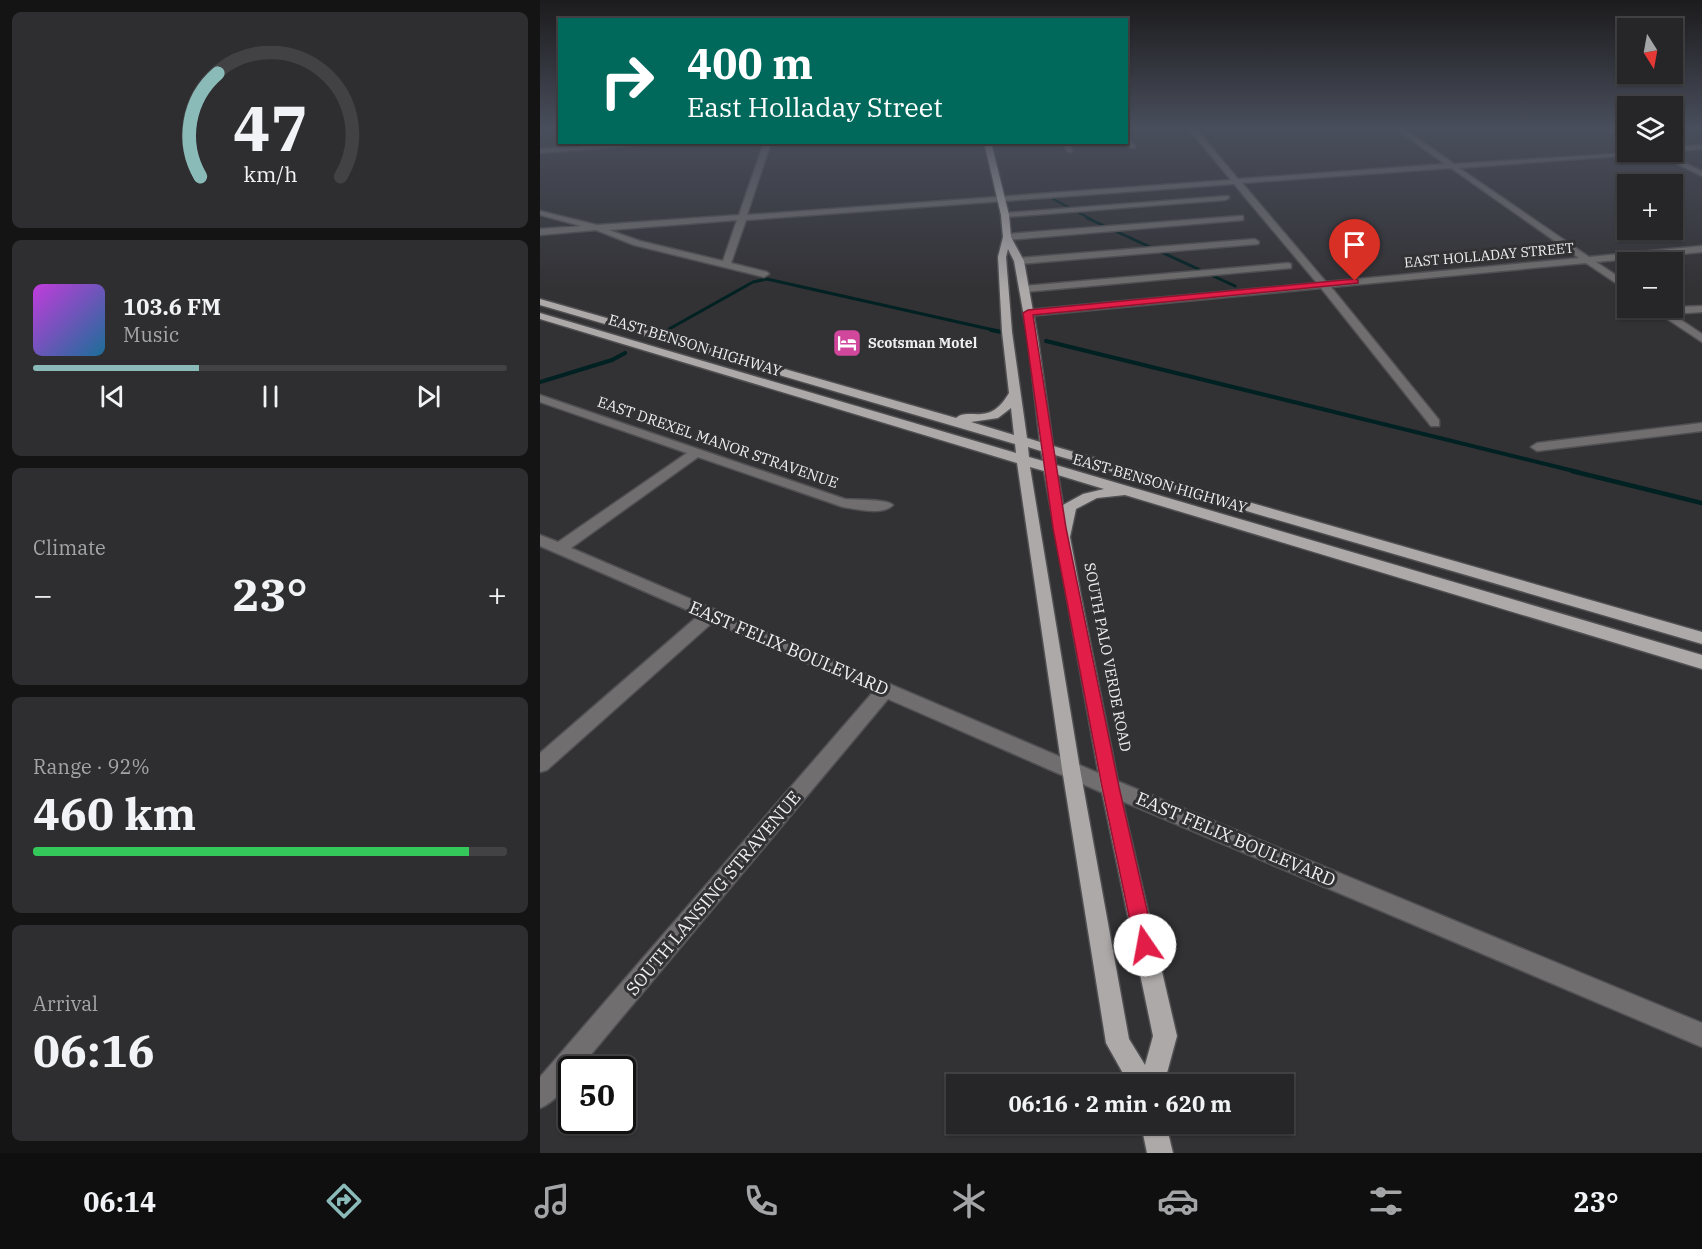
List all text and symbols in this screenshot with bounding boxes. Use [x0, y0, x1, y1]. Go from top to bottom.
north arrow [1617, 18, 1683, 84]
map controls [1617, 18, 1683, 318]
text: 400 m [687, 36, 813, 91]
icon: right [588, 42, 666, 120]
text: 47 [233, 87, 307, 168]
text: East Holladay Street [687, 89, 943, 124]
button: layers [1617, 96, 1683, 162]
text: km/h [243, 160, 297, 188]
button: + [1617, 174, 1683, 240]
pin [1329, 219, 1380, 281]
icon: arrive [1338, 228, 1371, 261]
street label: EAST HOLLADAY STREET [1403, 239, 1575, 271]
button: − [1617, 252, 1683, 318]
text: 103.6 FM [123, 292, 221, 321]
street label: EAST BENSON HIGHWAY [606, 310, 785, 381]
text: Music [123, 321, 179, 348]
hotel icon: Scotsman Motel [831, 327, 863, 359]
place label: Scotsman Motel [868, 334, 978, 352]
icon: previous [96, 380, 129, 413]
icon: pause [254, 380, 287, 413]
icon: next [412, 380, 445, 413]
street label: EAST DREXEL MANOR STRAVENUE [595, 392, 841, 492]
street label: EAST BENSON HIGHWAY [1071, 449, 1250, 517]
text: Climate [33, 534, 106, 561]
street label: SOUTH PALO VERDE ROAD [1080, 561, 1136, 753]
text: 23° [232, 565, 308, 623]
text: − [33, 573, 53, 616]
text: + [487, 573, 507, 616]
street label: EAST FELIX BOULEVARD [686, 596, 892, 700]
text: Range · 92% [33, 753, 150, 780]
text: 460 km [33, 784, 196, 842]
street label: SOUTH LANSING STRAVENUE [621, 786, 805, 1000]
street label: EAST FELIX BOULEVARD [1133, 787, 1339, 891]
position arrow [1113, 913, 1177, 977]
text: Arrival [33, 990, 98, 1017]
text: 06:16 [33, 1021, 155, 1079]
speed limit sign: 50 [558, 1056, 636, 1134]
text: 06:16 · 2 min · 620 m [1008, 1089, 1232, 1118]
icon: directions [323, 1180, 365, 1222]
icon: music [531, 1180, 573, 1222]
icon: phone [740, 1180, 782, 1222]
icon: climate [948, 1180, 990, 1222]
icon: car [1157, 1180, 1199, 1222]
icon: filters [1365, 1180, 1407, 1222]
text: 06:14 [83, 1184, 156, 1219]
text: 23° [1574, 1184, 1619, 1219]

